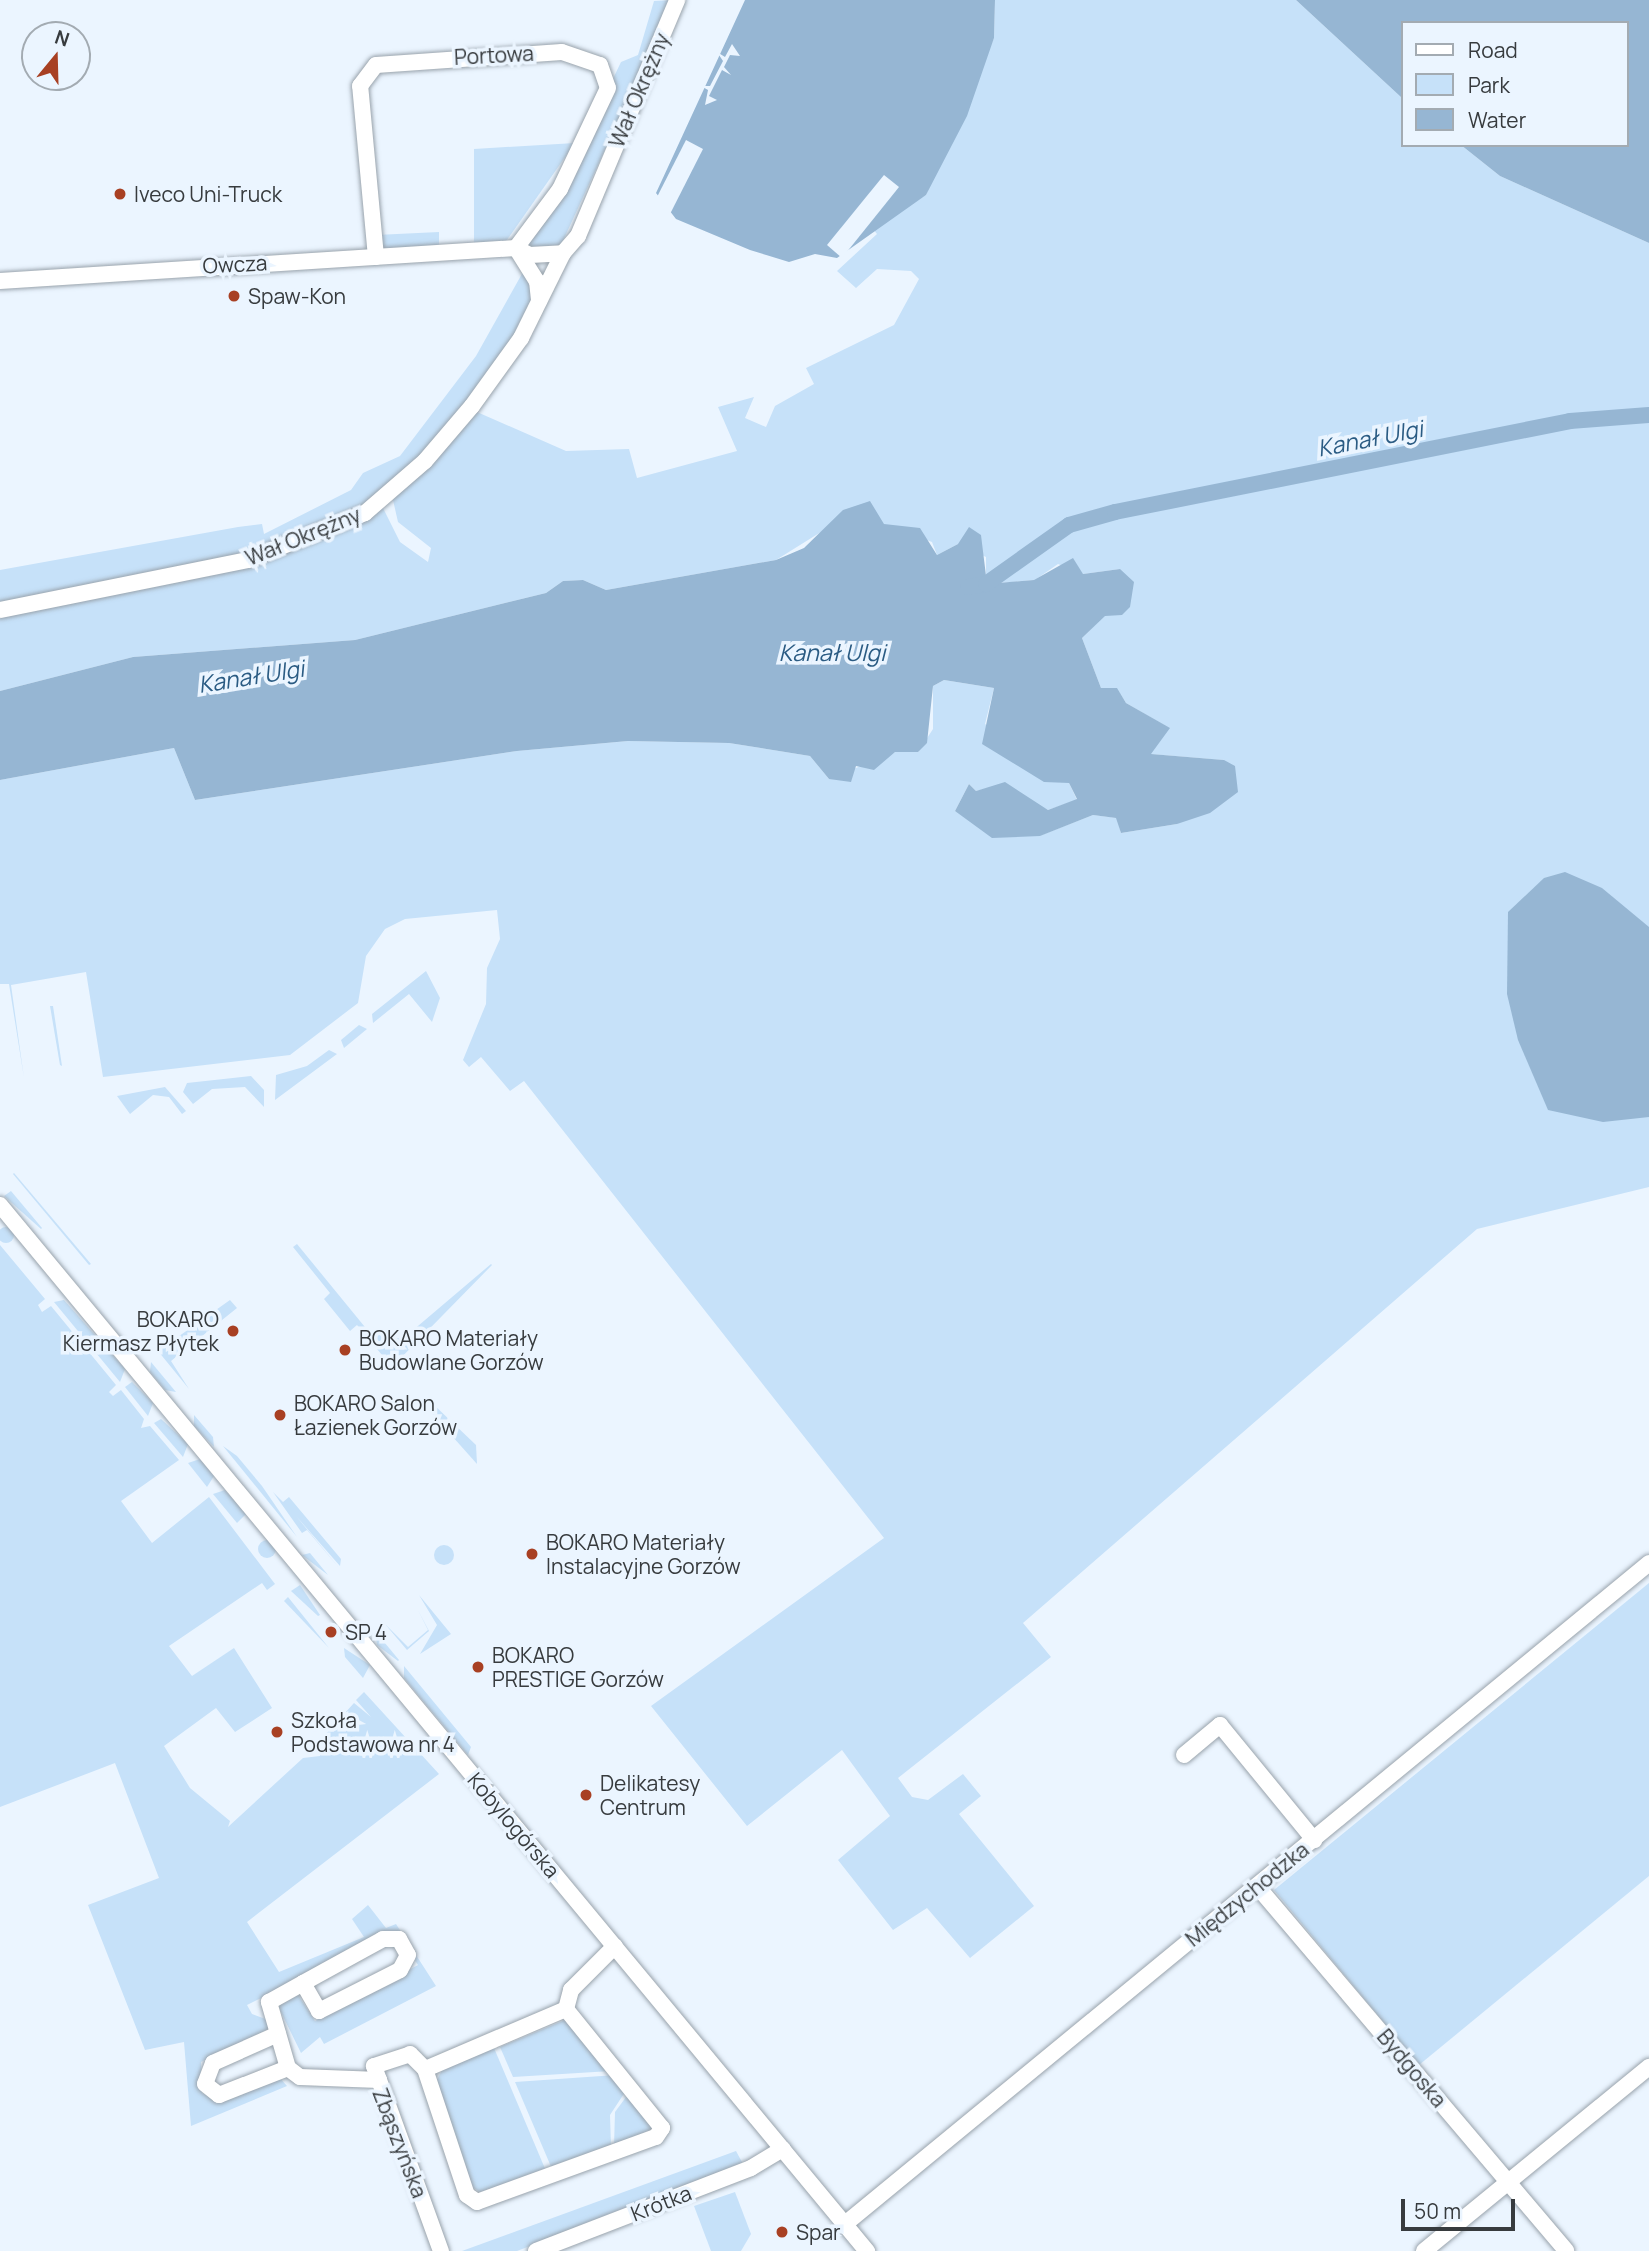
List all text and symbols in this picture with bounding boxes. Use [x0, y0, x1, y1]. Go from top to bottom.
north arrow [21, 21, 91, 91]
legend [1400, 21, 1628, 147]
text: N [51, 24, 73, 53]
street label: Wał Okrężny [604, 29, 674, 151]
text: Road [1468, 36, 1518, 64]
street label: Portowa [454, 40, 534, 70]
text: Park [1468, 71, 1510, 99]
text: Water [1468, 106, 1526, 134]
place label: Iveco Uni-Truck [134, 181, 282, 207]
marker: Iveco Uni-Truck [112, 186, 128, 202]
street label: Owcza [202, 250, 268, 278]
place label: Spaw-Kon [248, 283, 346, 309]
marker: Spaw-Kon [226, 288, 242, 304]
water label: Kanał Ulgi [1315, 414, 1425, 462]
street label: Wał Okrężny [242, 501, 364, 571]
water label: Kanał Ulgi [779, 638, 885, 666]
water label: Kanał Ulgi [196, 654, 306, 698]
place label: BOKARO Kiermasz Płytek [63, 1306, 219, 1356]
marker: BOKARO Kiermasz Płytek [225, 1323, 241, 1339]
place label: BOKARO Materiały Budowlane Gorzów [359, 1325, 544, 1375]
marker: BOKARO Materiały Budowlane Gorzów [337, 1342, 353, 1358]
place label: BOKARO Salon Łazienek Gorzów [294, 1390, 457, 1440]
marker: BOKARO Salon Łazienek Gorzów [272, 1407, 288, 1423]
place label: BOKARO Materiały Instalacyjne Gorzów [546, 1529, 741, 1579]
marker: BOKARO Materiały Instalacyjne Gorzów [524, 1546, 540, 1562]
place label: SP 4 [345, 1619, 387, 1645]
marker: SP 4 [323, 1624, 339, 1640]
place label: BOKARO PRESTIGE Gorzów [492, 1642, 664, 1692]
marker: BOKARO PRESTIGE Gorzów [470, 1659, 486, 1675]
place label: Szkoła Podstawowa nr 4 [291, 1707, 455, 1757]
marker: Szkoła Podstawowa nr 4 [269, 1724, 285, 1740]
street label: Kobylogórska [463, 1767, 565, 1883]
place label: Delikatesy Centrum [600, 1770, 700, 1820]
marker: Delikatesy Centrum [578, 1787, 594, 1803]
street label: Międzychodzka [1180, 1837, 1314, 1951]
street label: Bydgoska [1372, 2024, 1452, 2112]
street label: Zbąszyńska [368, 2085, 432, 2201]
street label: Krótka [627, 2180, 695, 2226]
scale bar [1404, 2184, 1518, 2228]
text: 50 m [1414, 2197, 1461, 2225]
place label: Spar [796, 2219, 841, 2245]
marker: Spar [774, 2224, 790, 2240]

